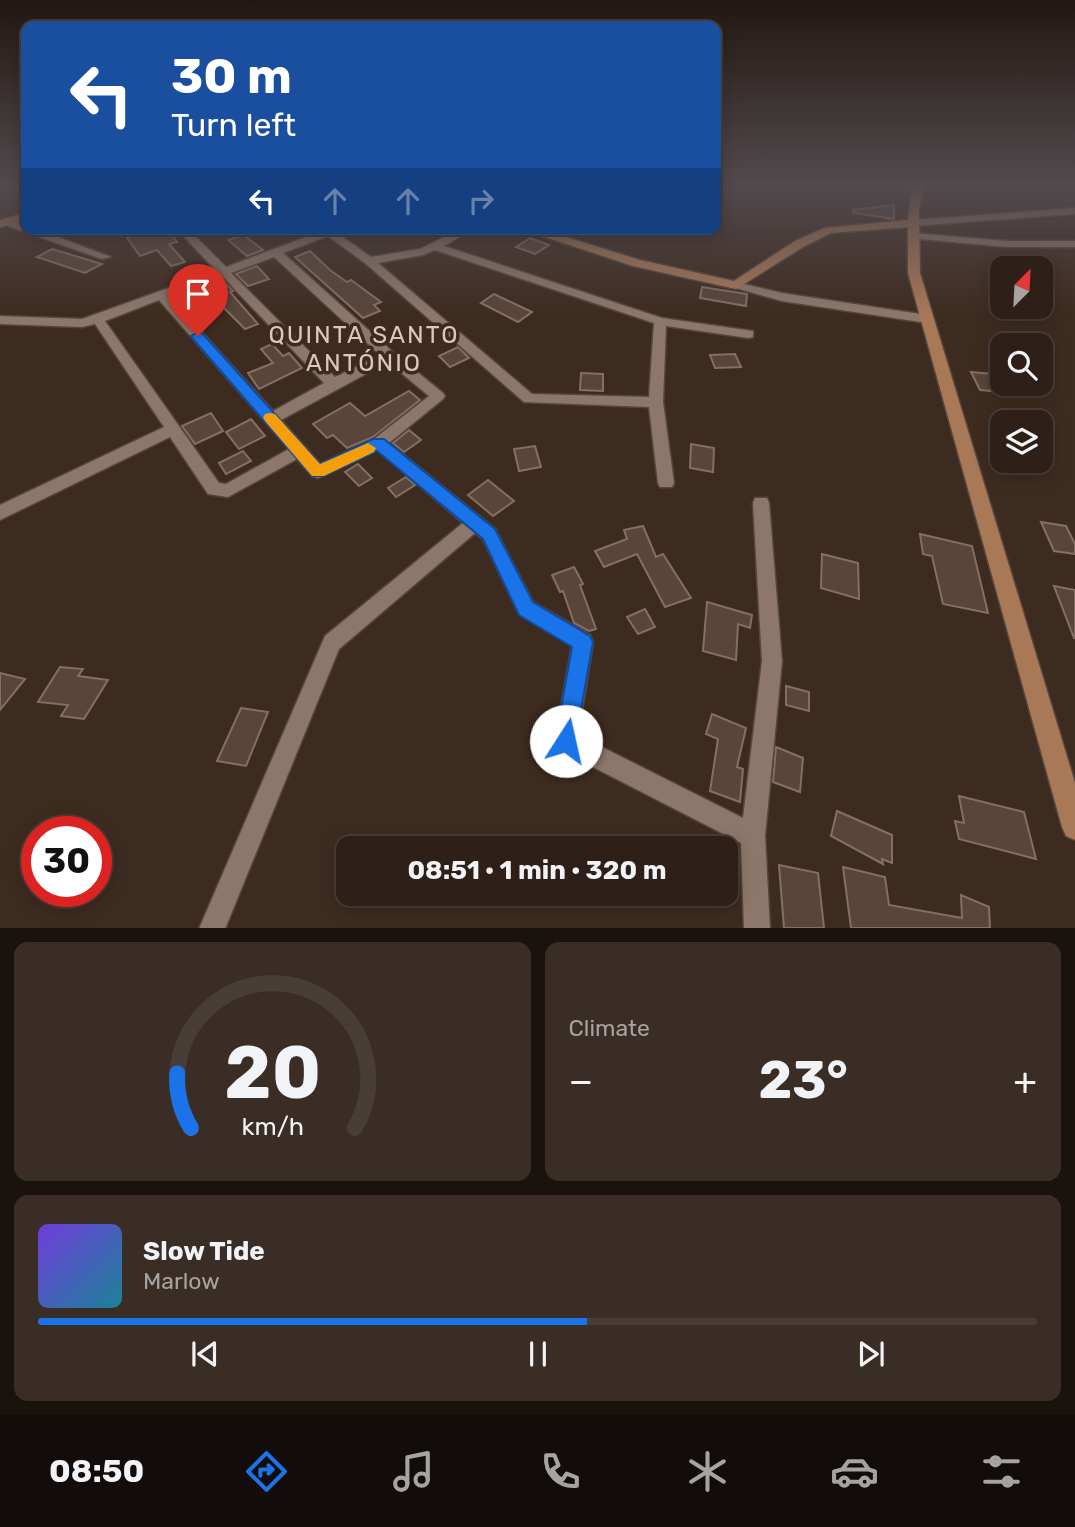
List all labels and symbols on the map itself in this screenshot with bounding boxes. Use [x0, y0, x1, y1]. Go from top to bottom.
north arrow [990, 256, 1054, 318]
pin [168, 264, 228, 336]
district label: QUINTA SANTO ANTÓNIO [269, 321, 459, 377]
position arrow [529, 704, 603, 778]
speed limit sign: 30 [21, 816, 112, 907]

